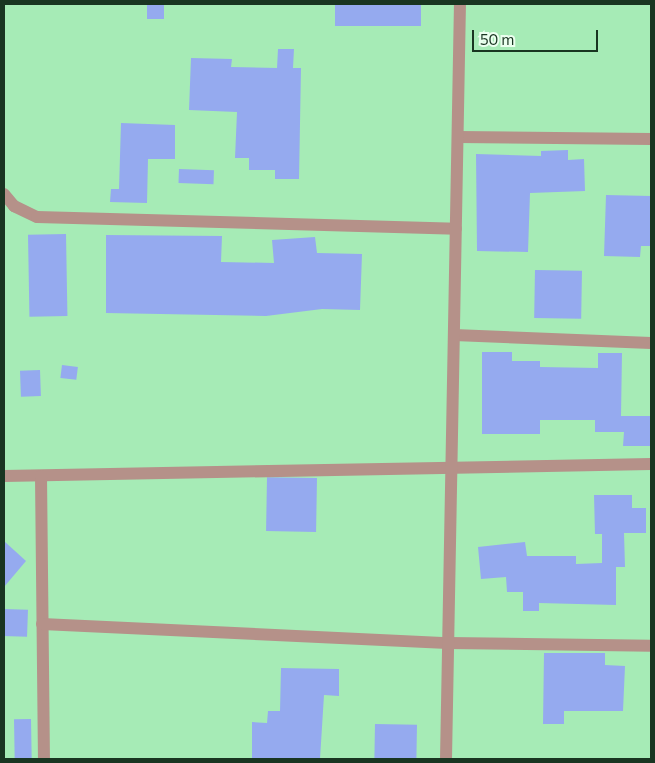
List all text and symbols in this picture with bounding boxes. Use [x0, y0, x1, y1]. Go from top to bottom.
scale bar [475, 20, 601, 52]
text: 50 m [480, 30, 514, 48]

